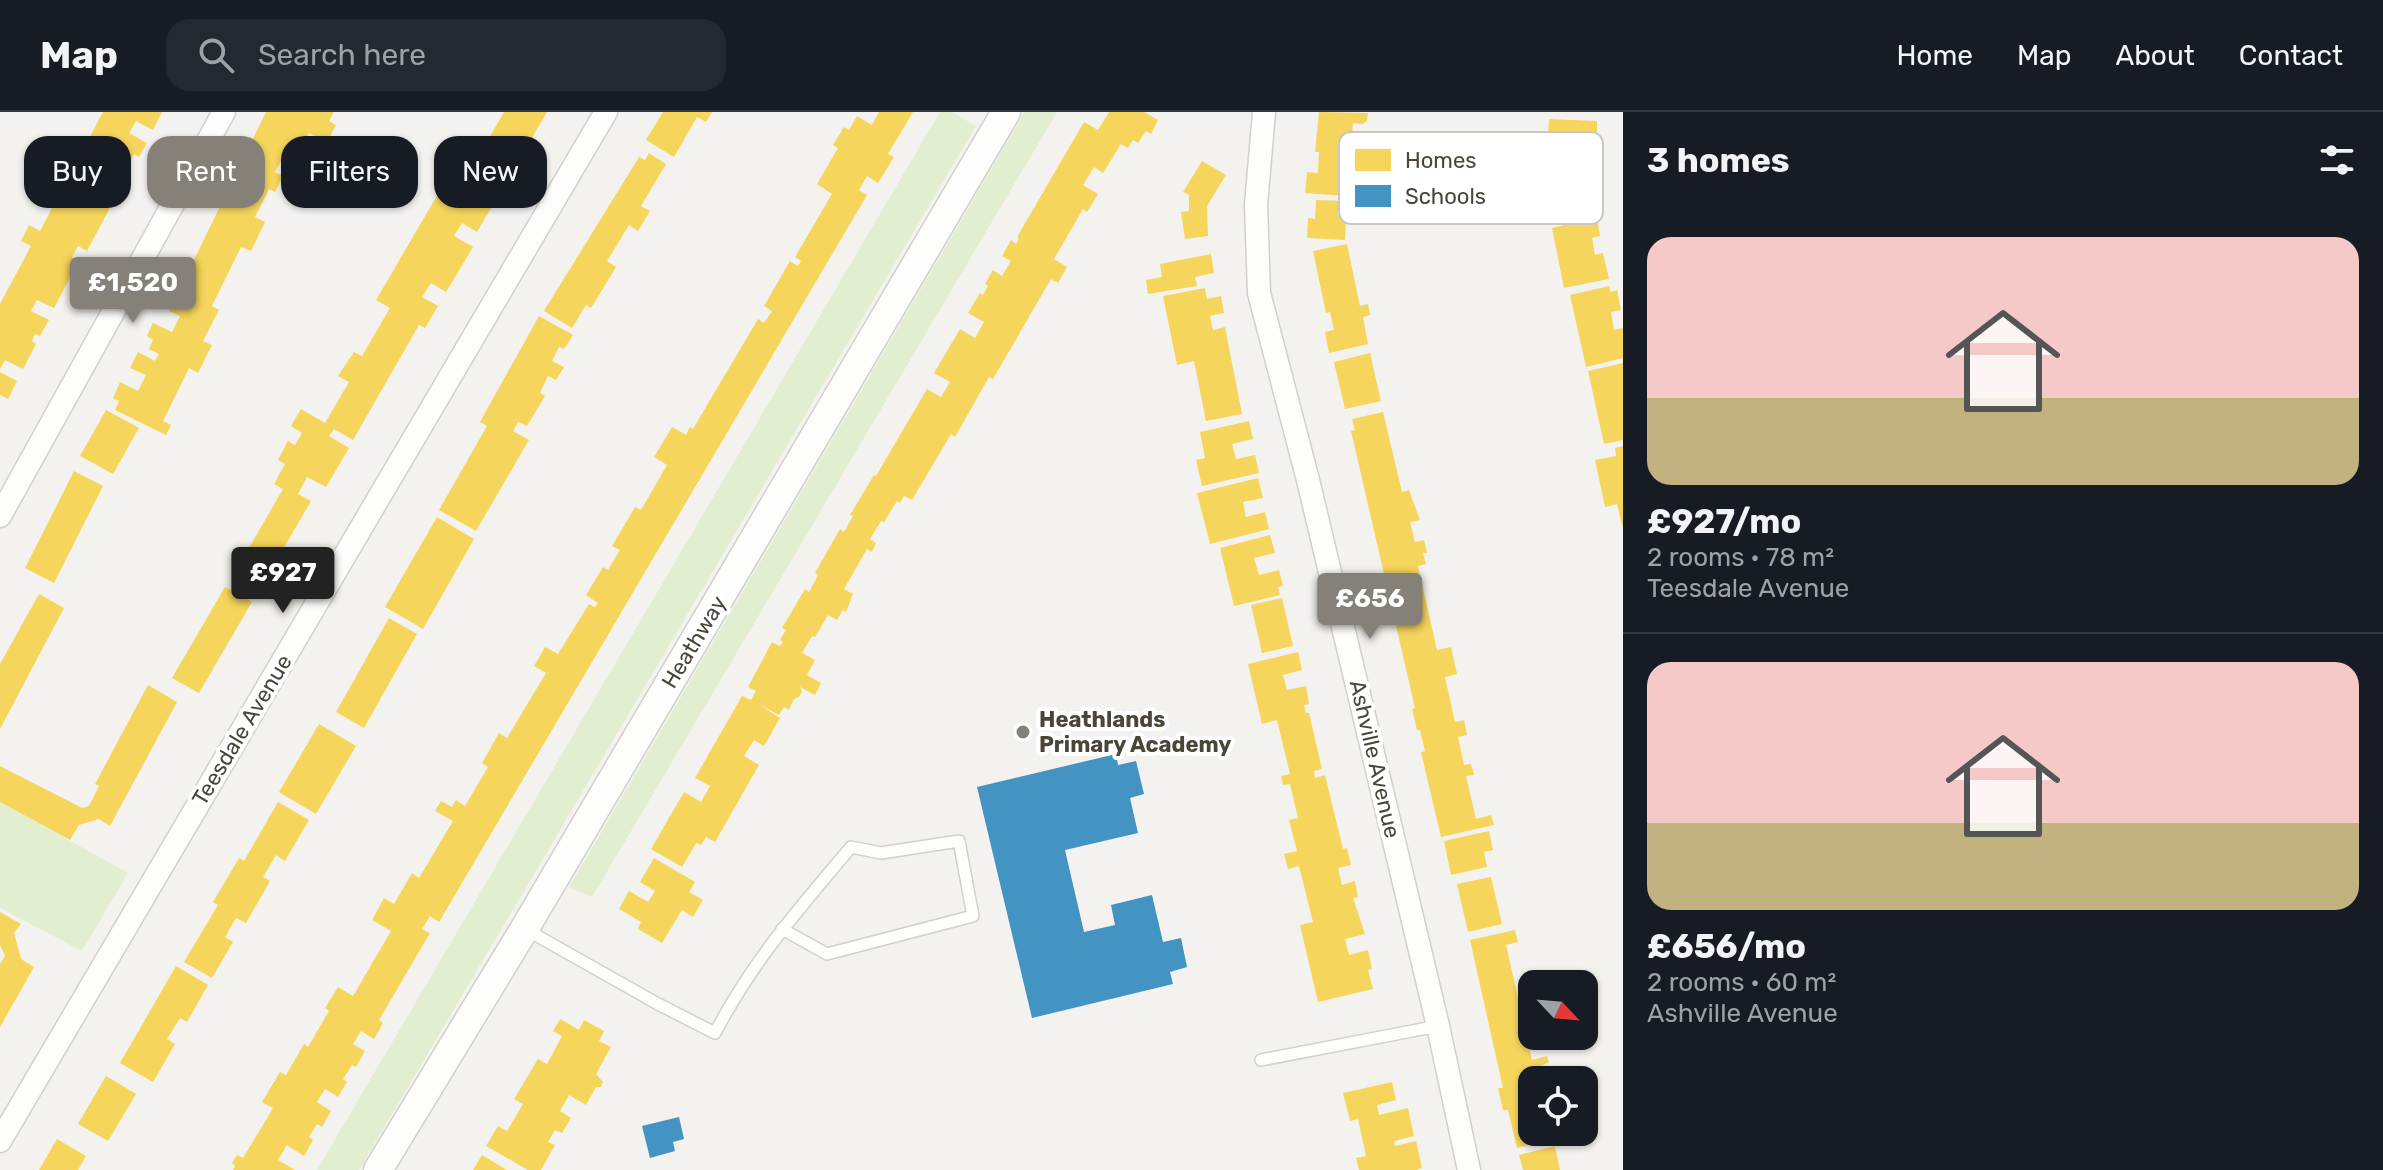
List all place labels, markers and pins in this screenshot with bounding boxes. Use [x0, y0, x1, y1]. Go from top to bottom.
pin: £1,520 [68, 257, 198, 325]
pin: £927 [236, 547, 330, 615]
pin: £656 [1323, 573, 1417, 641]
place label: Heathlands Primary Academy [1039, 706, 1231, 758]
marker: Heathlands Primary Academy [1014, 723, 1032, 741]

